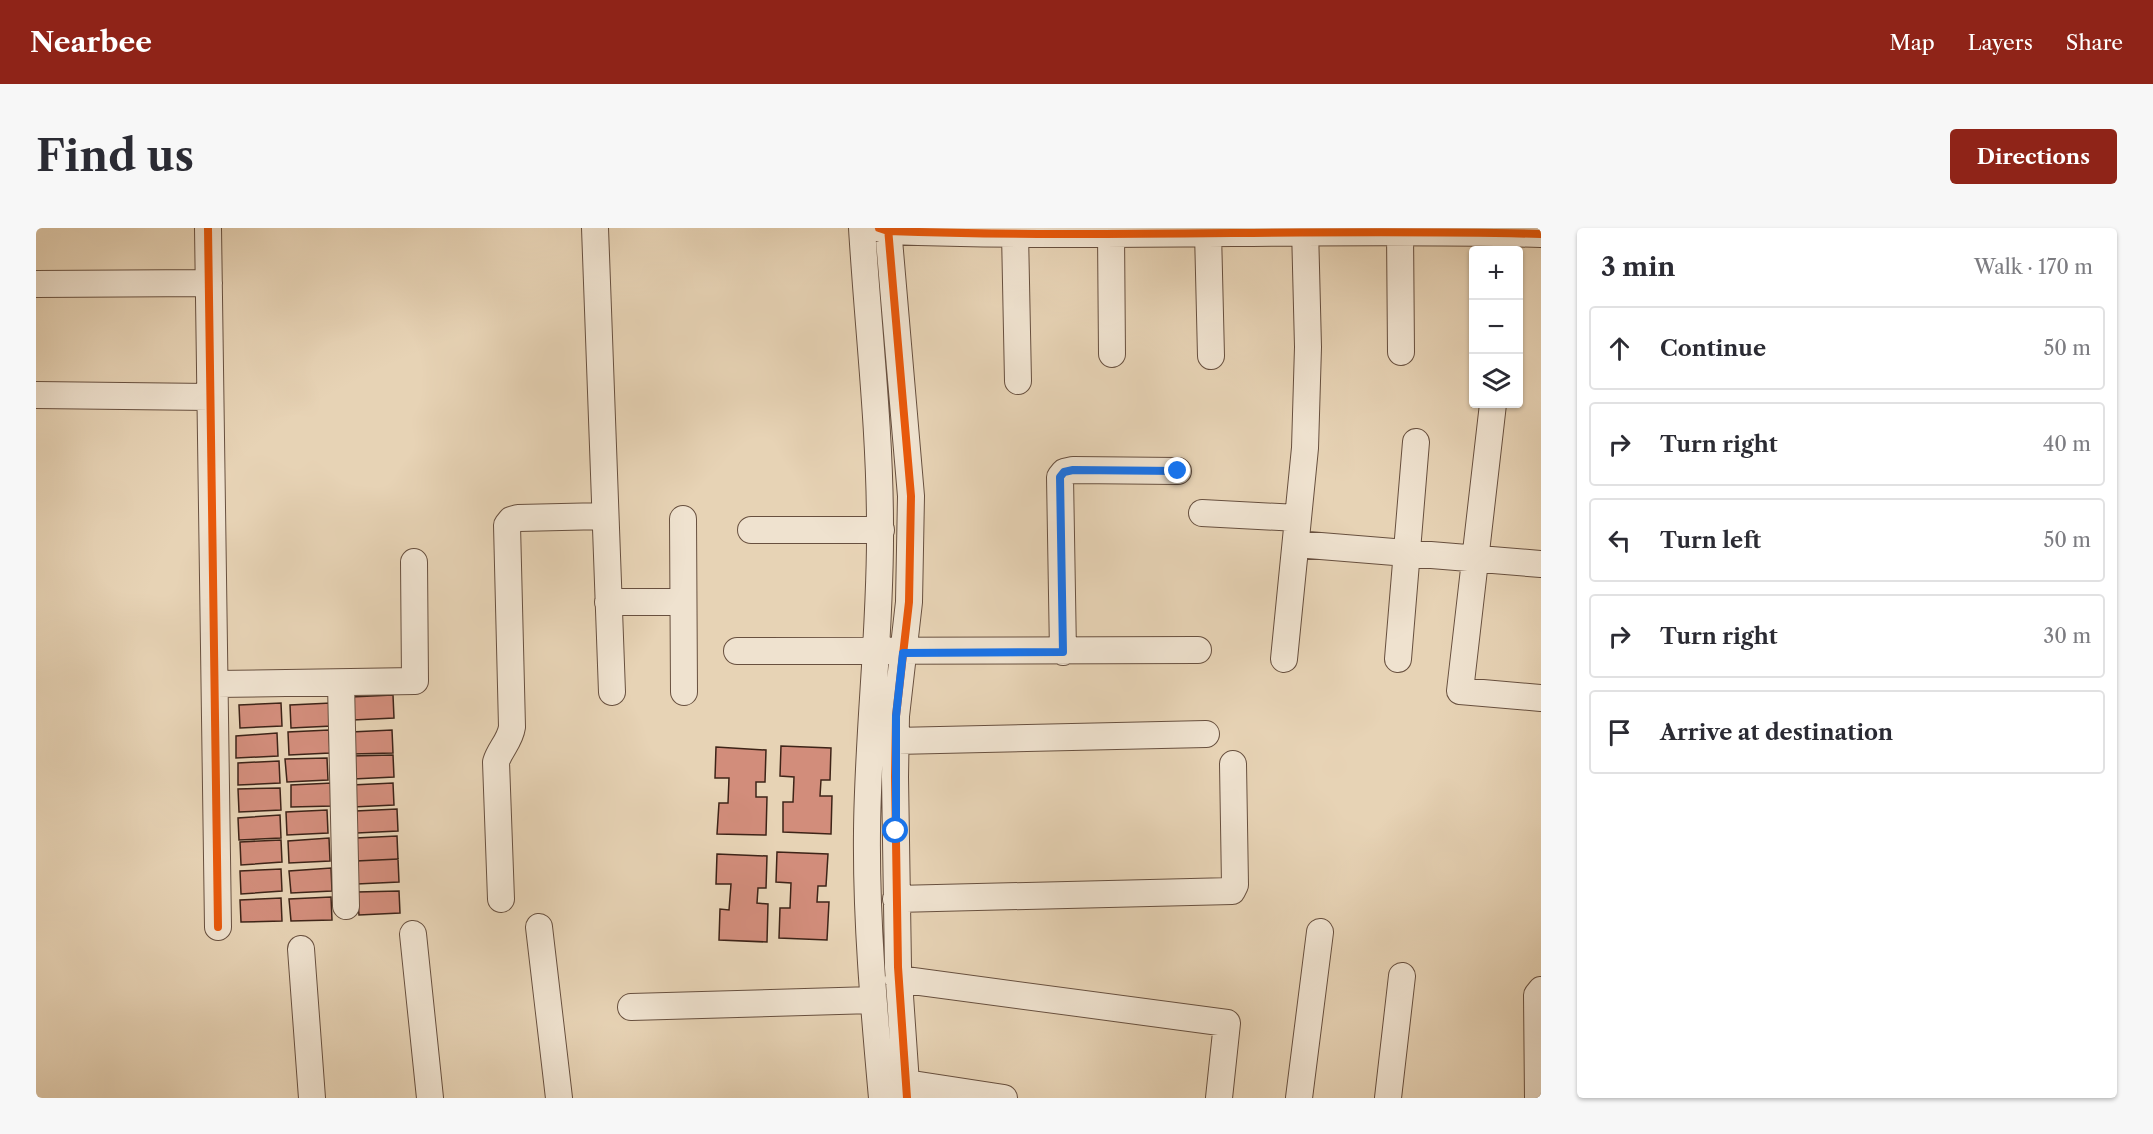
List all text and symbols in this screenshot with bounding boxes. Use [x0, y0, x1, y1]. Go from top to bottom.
text: Nearbee [30, 25, 152, 59]
text: Map [1890, 30, 1935, 55]
text: Layers [1968, 30, 2033, 55]
text: Share [2066, 30, 2123, 55]
button: Directions [1950, 129, 2117, 184]
text: Find us [36, 130, 194, 182]
map controls [1469, 246, 1523, 408]
button: + [1469, 246, 1523, 300]
text: 3 min [1601, 251, 1675, 283]
text: Walk · 170 m [1974, 255, 2093, 279]
button: − [1469, 300, 1523, 354]
icon: ahead [1603, 332, 1636, 365]
text: Continue [1660, 335, 1766, 362]
text: 50 m [2044, 336, 2091, 360]
button: layers [1469, 354, 1523, 408]
icon: right [1603, 428, 1636, 461]
text: Turn right [1660, 431, 1778, 458]
text: 40 m [2043, 432, 2091, 456]
route end [1164, 457, 1190, 483]
icon: left [1603, 524, 1636, 557]
text: Turn left [1660, 527, 1761, 554]
text: 50 m [2044, 528, 2091, 552]
icon: right [1603, 620, 1636, 653]
text: Turn right [1660, 623, 1778, 650]
text: 30 m [2043, 624, 2091, 648]
icon: arrive [1603, 716, 1636, 749]
text: Arrive at destination [1660, 719, 1893, 746]
route start [882, 817, 908, 843]

